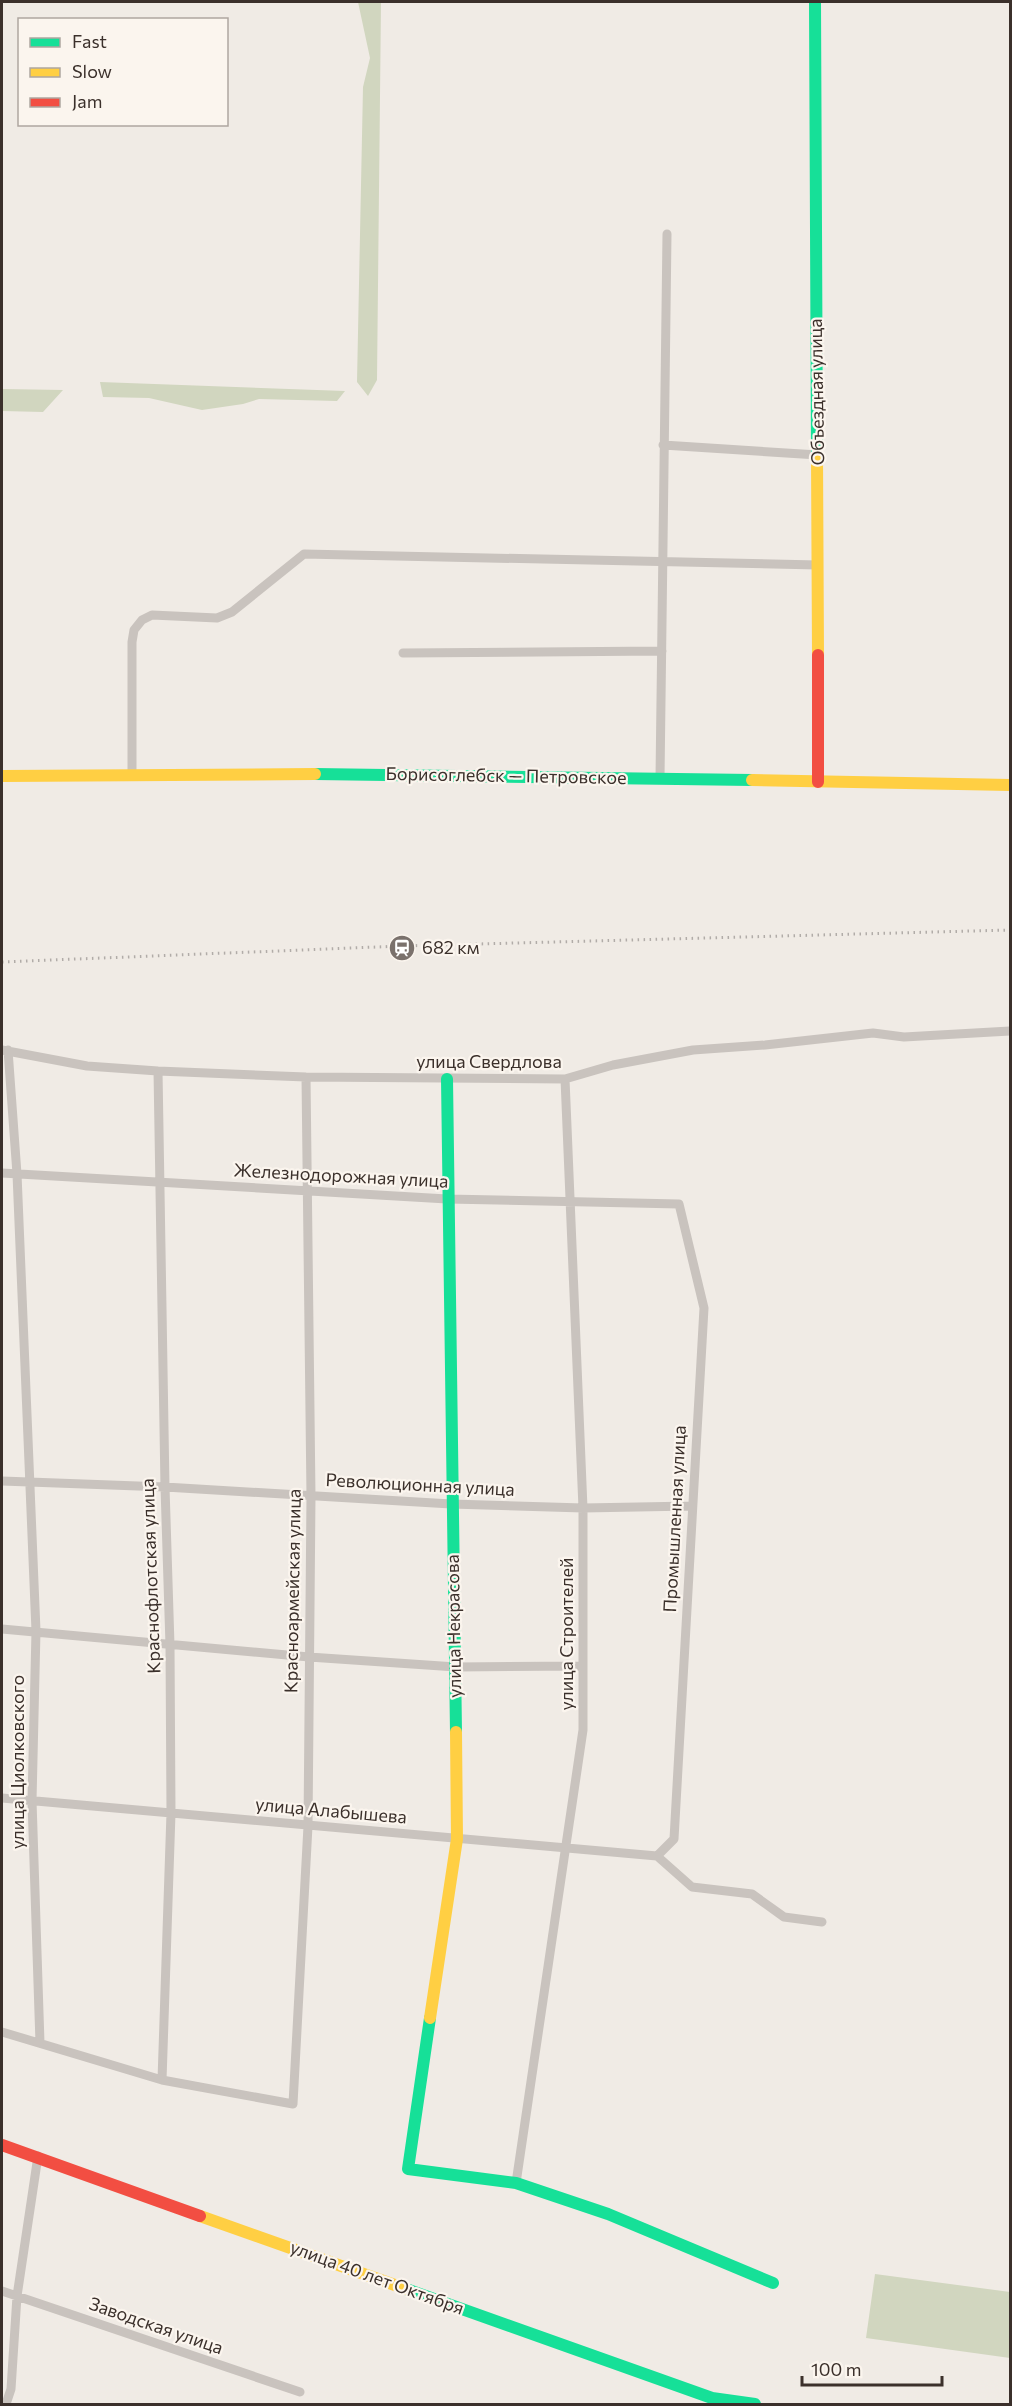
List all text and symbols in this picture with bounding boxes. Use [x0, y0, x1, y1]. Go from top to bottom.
legend [18, 18, 228, 126]
text: Fast [72, 30, 107, 52]
text: Slow [72, 60, 112, 82]
text: Jam [72, 90, 102, 112]
street label: Объездная улица [804, 318, 828, 466]
street label: Борисоглебск — Петровское [385, 762, 627, 788]
station icon: 682 км [387, 933, 417, 963]
place label: 682 км [422, 936, 480, 958]
street label: улица Свердлова [416, 1050, 562, 1072]
street label: Железнодорожная улица [233, 1158, 449, 1192]
street label: Промышленная улица [658, 1425, 690, 1613]
street label: Революционная улица [325, 1468, 515, 1500]
street label: Краснофлотская улица [136, 1478, 164, 1674]
street label: Красноармейская улица [279, 1489, 305, 1693]
street label: улица Некрасова [441, 1554, 465, 1698]
street label: улица Строителей [555, 1558, 577, 1710]
street label: улица Циолковского [6, 1675, 28, 1849]
street label: улица Алабышева [254, 1792, 408, 1828]
street label: улица 40 лет Октября [287, 2235, 467, 2319]
street label: Заводская улица [86, 2292, 226, 2358]
scale bar [802, 2349, 942, 2387]
text: 100 m [811, 2358, 861, 2380]

